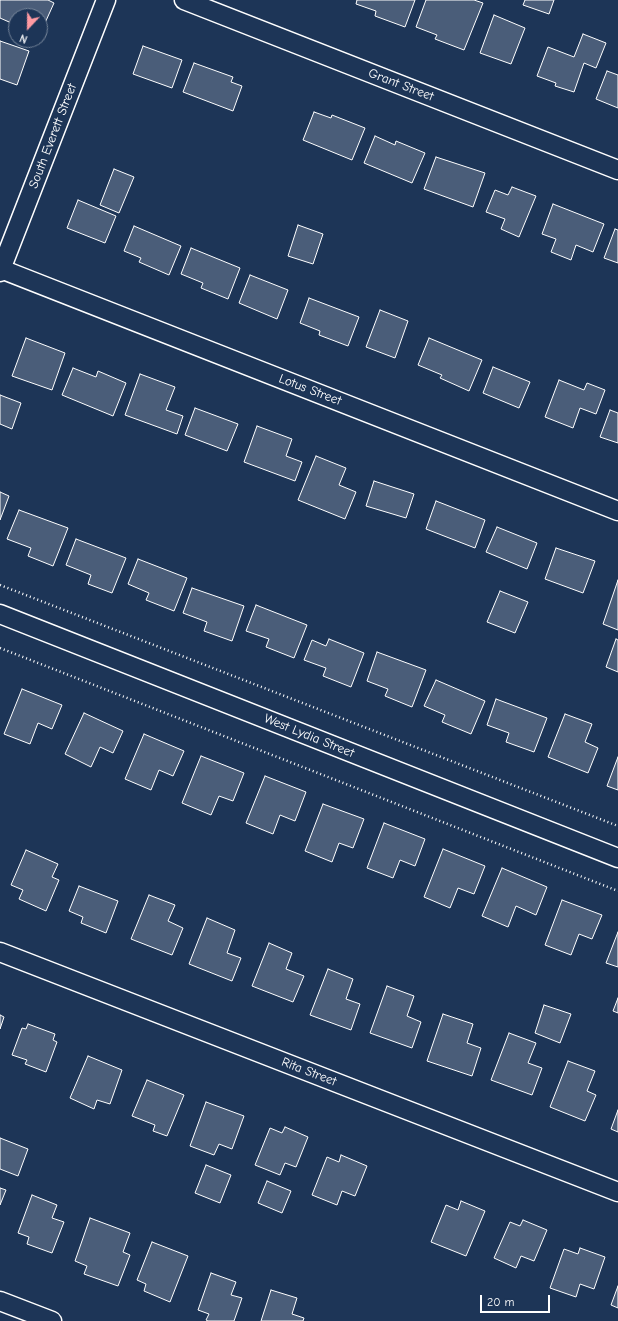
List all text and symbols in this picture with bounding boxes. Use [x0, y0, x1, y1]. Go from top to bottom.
north arrow [8, 8, 48, 48]
text: N [18, 31, 29, 46]
street label: Grant Street [366, 65, 436, 105]
street label: South Everett Street [26, 81, 80, 191]
street label: Lotus Street [277, 371, 343, 409]
street label: West Lydia Street [262, 711, 356, 761]
street label: Rita Street [279, 1054, 339, 1090]
scale bar [482, 1287, 552, 1313]
text: 20 m [487, 1295, 515, 1309]

